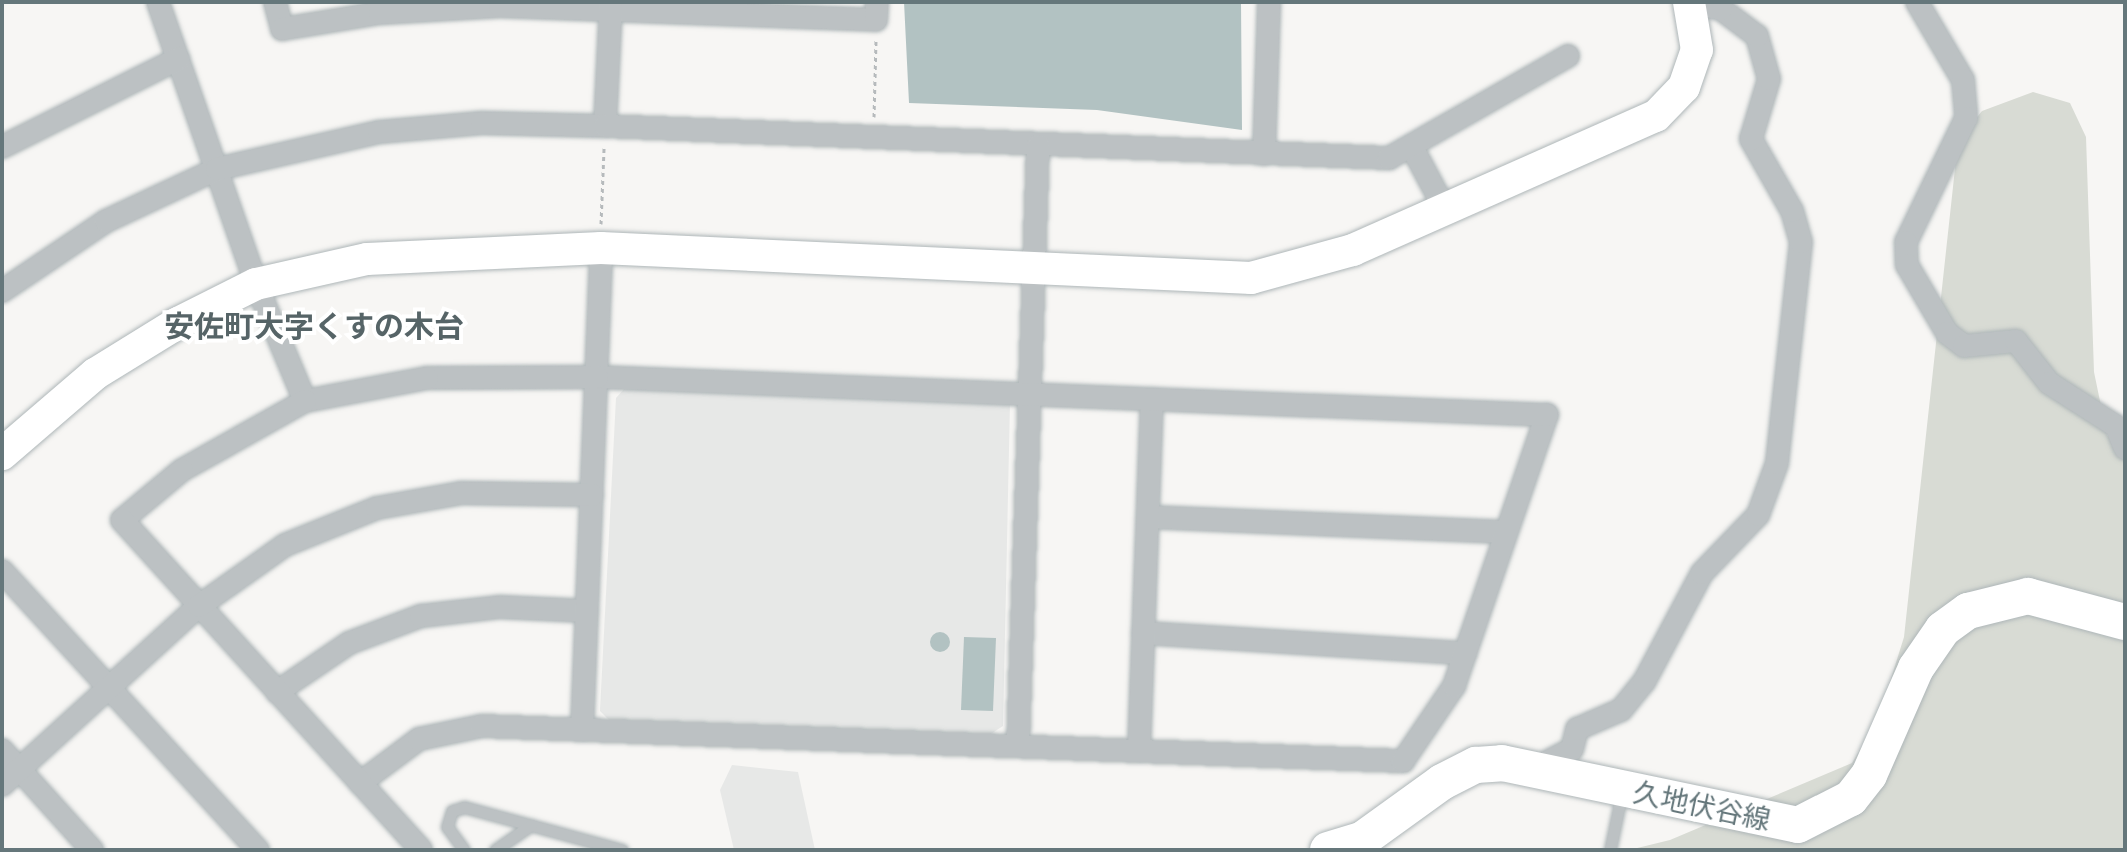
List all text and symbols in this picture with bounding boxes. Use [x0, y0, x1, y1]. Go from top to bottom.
district label: 安佐町大字くすの木台 [164, 309, 464, 345]
street label: 久地伏谷線 [1630, 775, 1774, 837]

